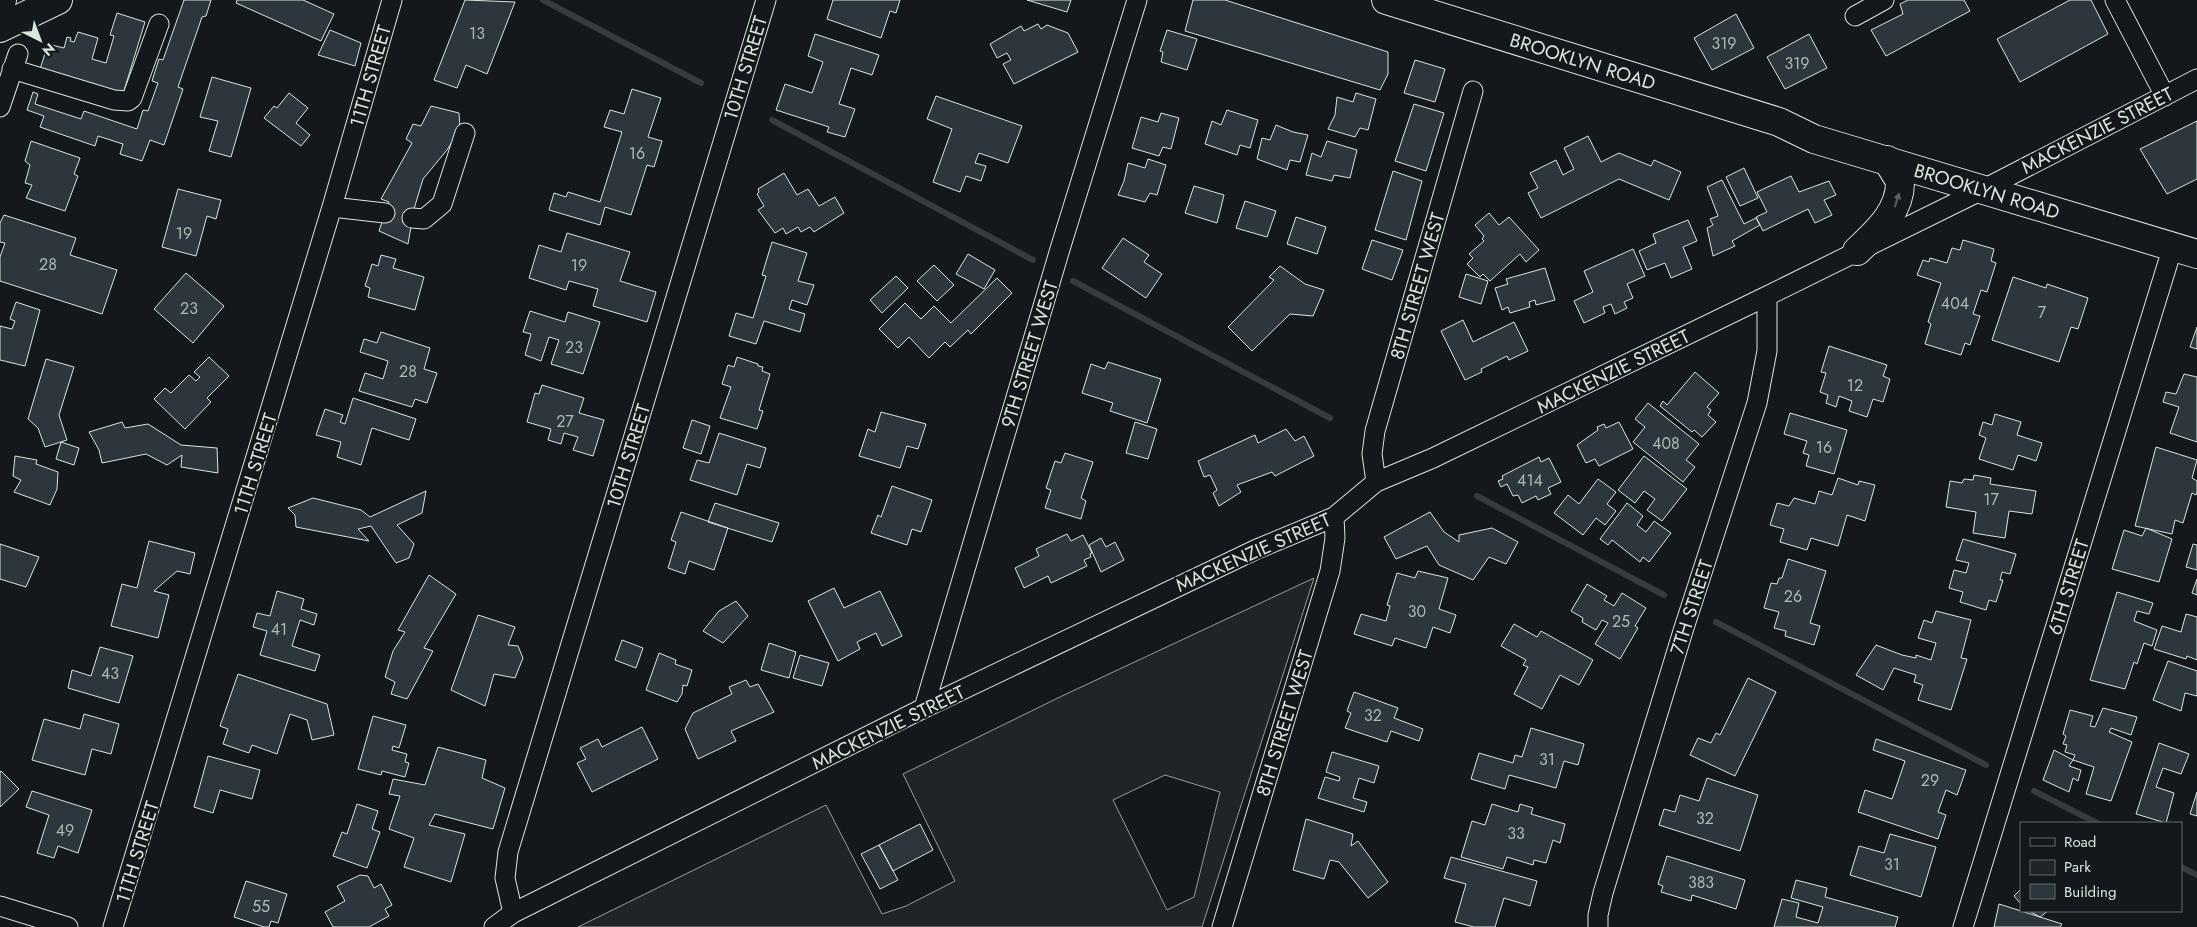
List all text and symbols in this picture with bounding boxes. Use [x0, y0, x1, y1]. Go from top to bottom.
street label: 10TH STREET [717, 13, 774, 124]
north arrow [15, 15, 65, 65]
street label: 11TH STREET [343, 22, 398, 130]
house number: 13 [469, 22, 485, 45]
street label: BROOKLYN ROAD [1507, 26, 1659, 97]
house number: 319 [1711, 32, 1737, 55]
text: N [38, 39, 60, 61]
house number: 319 [1784, 52, 1810, 75]
street label: MACKENZIE STREET [2017, 80, 2178, 180]
house number: 16 [629, 142, 645, 165]
street label: BROOKLYN ROAD [1911, 157, 2063, 226]
one-way arrow [1894, 192, 1902, 207]
street label: 8TH STREET WEST [1384, 209, 1451, 363]
house number: 19 [176, 222, 192, 245]
house number: 28 [39, 253, 57, 276]
house number: 19 [571, 254, 587, 277]
street label: 9TH STREET WEST [994, 277, 1065, 431]
house number: 404 [1941, 292, 1969, 315]
house number: 23 [180, 297, 198, 320]
house number: 7 [2038, 301, 2047, 324]
street label: MACKENZIE STREET [1532, 323, 1694, 420]
house number: 23 [565, 336, 583, 359]
house number: 28 [399, 360, 417, 383]
house number: 12 [1847, 374, 1863, 397]
street label: 10TH STREET [600, 401, 657, 512]
street label: 11TH STREET [227, 410, 284, 518]
house number: 27 [556, 410, 574, 433]
house number: 408 [1652, 432, 1680, 455]
house number: 16 [1816, 436, 1832, 459]
house number: 414 [1517, 469, 1543, 492]
house number: 17 [1983, 488, 1999, 511]
street label: MACKENZIE STREET [1171, 506, 1335, 599]
street label: 6TH STREET [2041, 536, 2096, 638]
street label: 7TH STREET [1663, 556, 1720, 658]
house number: 26 [1784, 585, 1802, 608]
house number: 30 [1408, 600, 1426, 623]
house number: 25 [1612, 610, 1630, 633]
house number: 41 [271, 618, 287, 641]
street label: 8TH STREET WEST [1249, 646, 1320, 800]
house number: 43 [101, 662, 119, 685]
street label: MACKENZIE STREET [807, 679, 969, 776]
house number: 32 [1364, 704, 1382, 727]
house number: 31 [1539, 748, 1555, 771]
house number: 29 [1921, 769, 1939, 792]
street label: 11TH STREET [109, 798, 166, 906]
house number: 32 [1696, 807, 1714, 830]
house number: 49 [56, 819, 74, 842]
house number: 33 [1507, 822, 1525, 845]
legend [2020, 822, 2182, 912]
text: Road [2064, 831, 2096, 853]
house number: 31 [1884, 853, 1900, 876]
text: Park [2064, 856, 2091, 878]
house number: 383 [1688, 871, 1714, 894]
text: Building [2064, 881, 2116, 903]
house number: 55 [252, 895, 270, 918]

